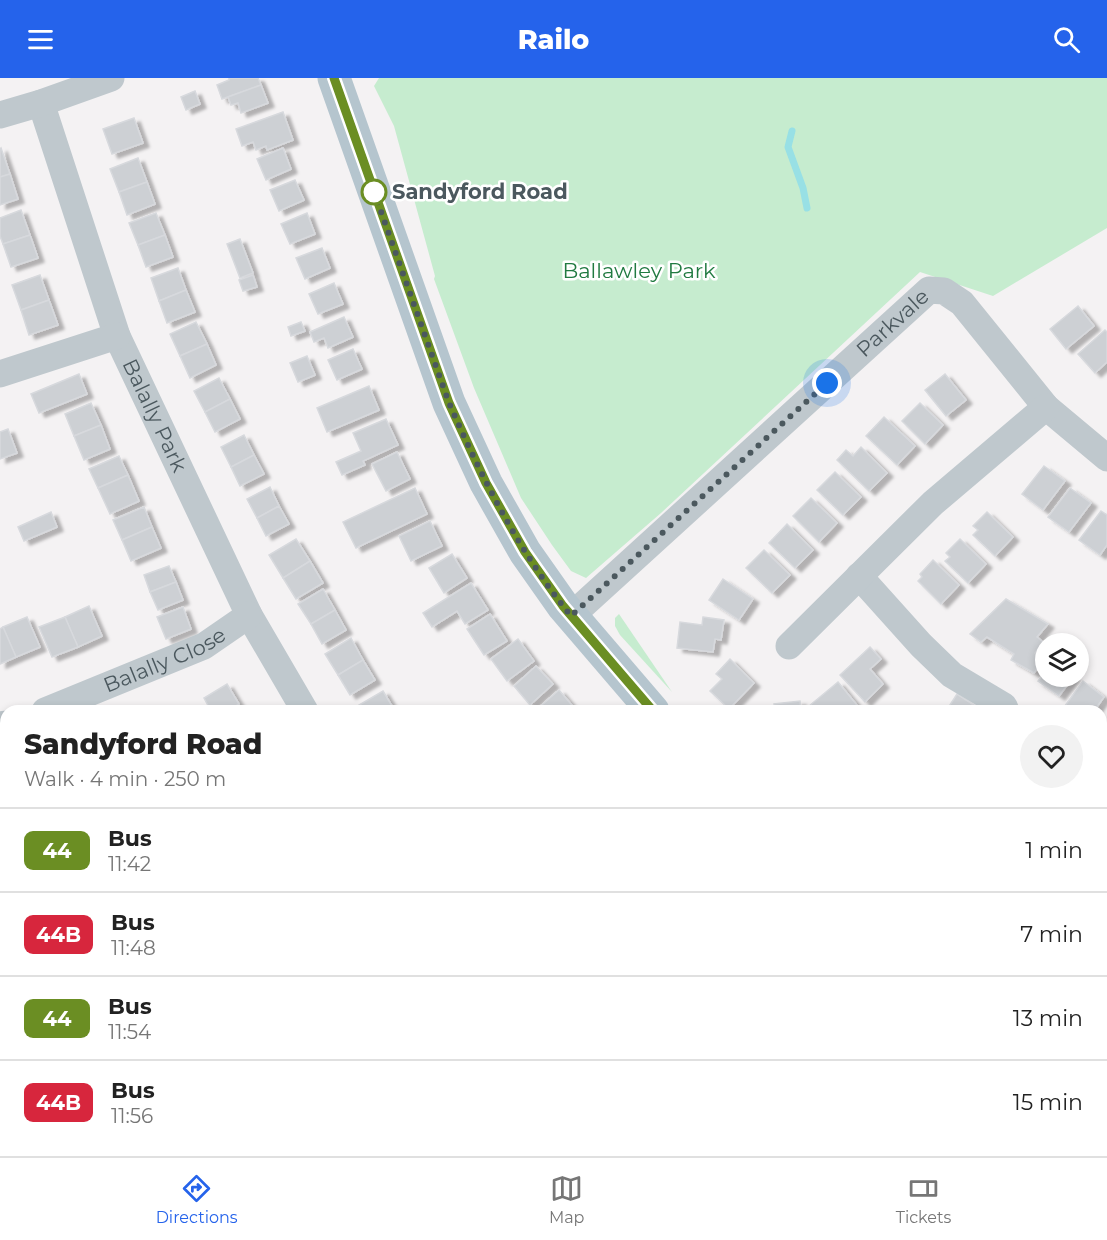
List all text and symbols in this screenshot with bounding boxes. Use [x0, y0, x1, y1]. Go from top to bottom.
icon: menu [24, 23, 57, 56]
text: Railo [518, 23, 589, 56]
icon: search [1050, 23, 1083, 56]
marker: Sandyford Road [361, 179, 387, 205]
place label: Sandyford Road [392, 179, 568, 204]
park label: Ballawley Park [562, 258, 716, 283]
street label: Parkvale [851, 283, 934, 362]
street label: Balally Park [118, 355, 193, 476]
your location [812, 368, 842, 398]
street label: Balally Close [100, 622, 230, 698]
map controls [1035, 633, 1089, 687]
button: layers [1035, 633, 1089, 687]
button: heart [1020, 725, 1083, 788]
text: Sandyford Road [24, 727, 262, 761]
text: Walk · 4 min · 250 m [24, 767, 226, 791]
text: Bus [108, 825, 152, 852]
text: 1 min [1025, 837, 1083, 864]
text: 44 [43, 838, 71, 863]
text: 11:42 [108, 852, 151, 876]
text: Bus [111, 909, 155, 936]
text: 7 min [1020, 921, 1083, 948]
text: 44B [36, 922, 81, 947]
text: 11:48 [111, 936, 156, 960]
text: Bus [108, 993, 152, 1020]
text: 13 min [1013, 1005, 1083, 1032]
text: 44 [43, 1006, 71, 1031]
text: 11:54 [108, 1020, 151, 1044]
text: Bus [111, 1077, 155, 1104]
text: 15 min [1013, 1089, 1083, 1116]
text: 44B [36, 1090, 81, 1115]
text: 11:56 [111, 1104, 153, 1128]
tab: Directions [156, 1172, 238, 1227]
tab: Map [549, 1172, 584, 1227]
tab: Tickets [896, 1172, 951, 1227]

